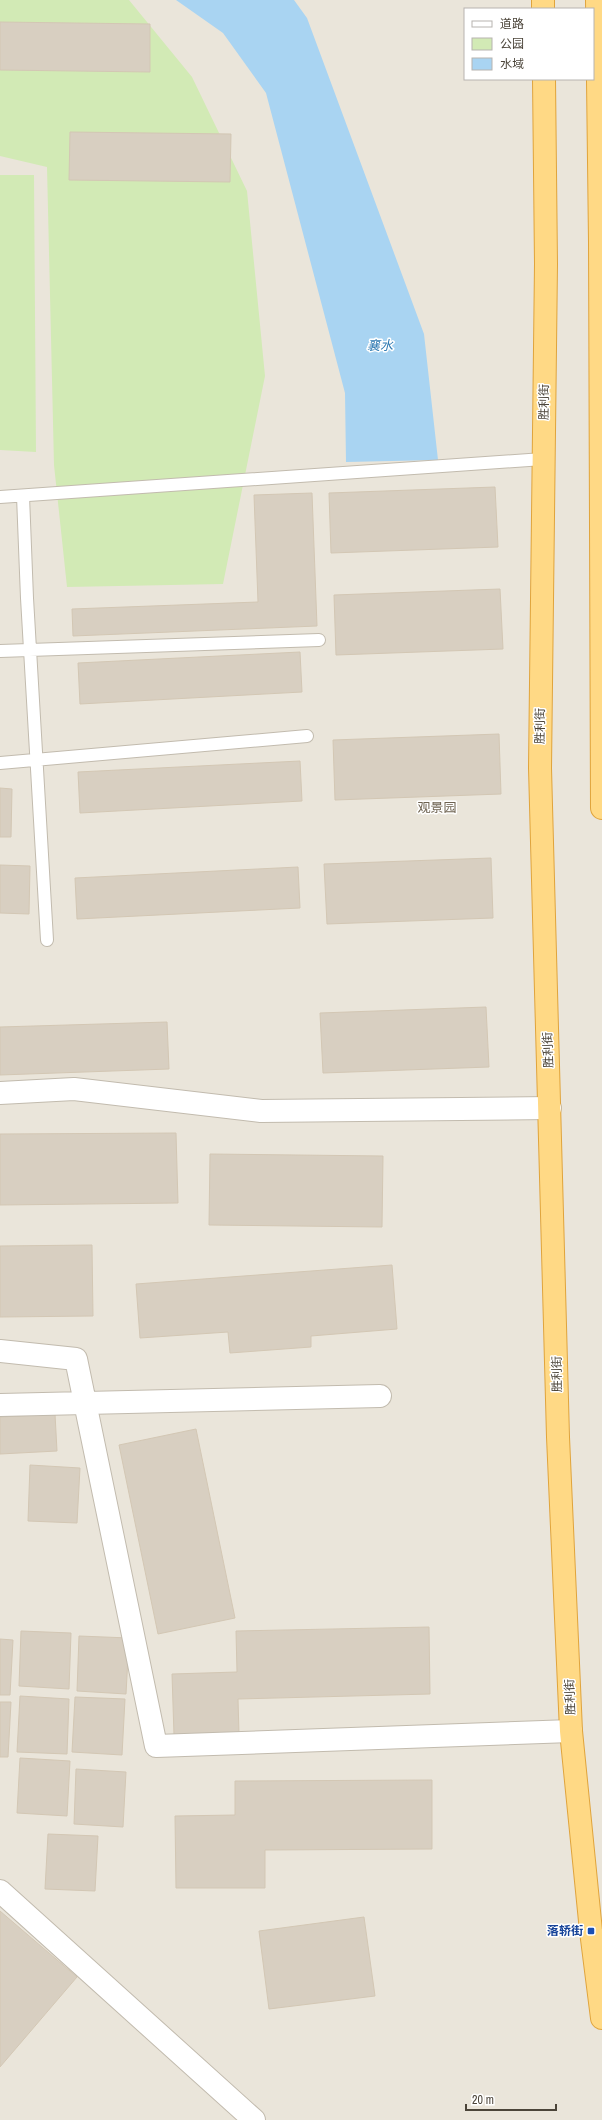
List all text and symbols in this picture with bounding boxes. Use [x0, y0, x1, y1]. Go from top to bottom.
legend [464, 8, 594, 80]
text: 道路 [500, 16, 524, 32]
text: 公园 [500, 36, 524, 52]
text: 水域 [500, 56, 524, 72]
water label: 襄水 [367, 337, 394, 354]
street label: 胜利街 [536, 384, 552, 420]
street label: 胜利街 [532, 708, 548, 744]
district label: 观景园 [417, 799, 457, 816]
street label: 胜利街 [539, 1032, 557, 1068]
street label: 胜利街 [549, 1356, 565, 1392]
street label: 胜利街 [561, 1679, 579, 1715]
place label: 落轿街 [547, 1923, 583, 1939]
marker: 落轿街 [586, 1926, 596, 1936]
scale bar [466, 2086, 556, 2112]
text: 20 m [472, 2092, 494, 2108]

